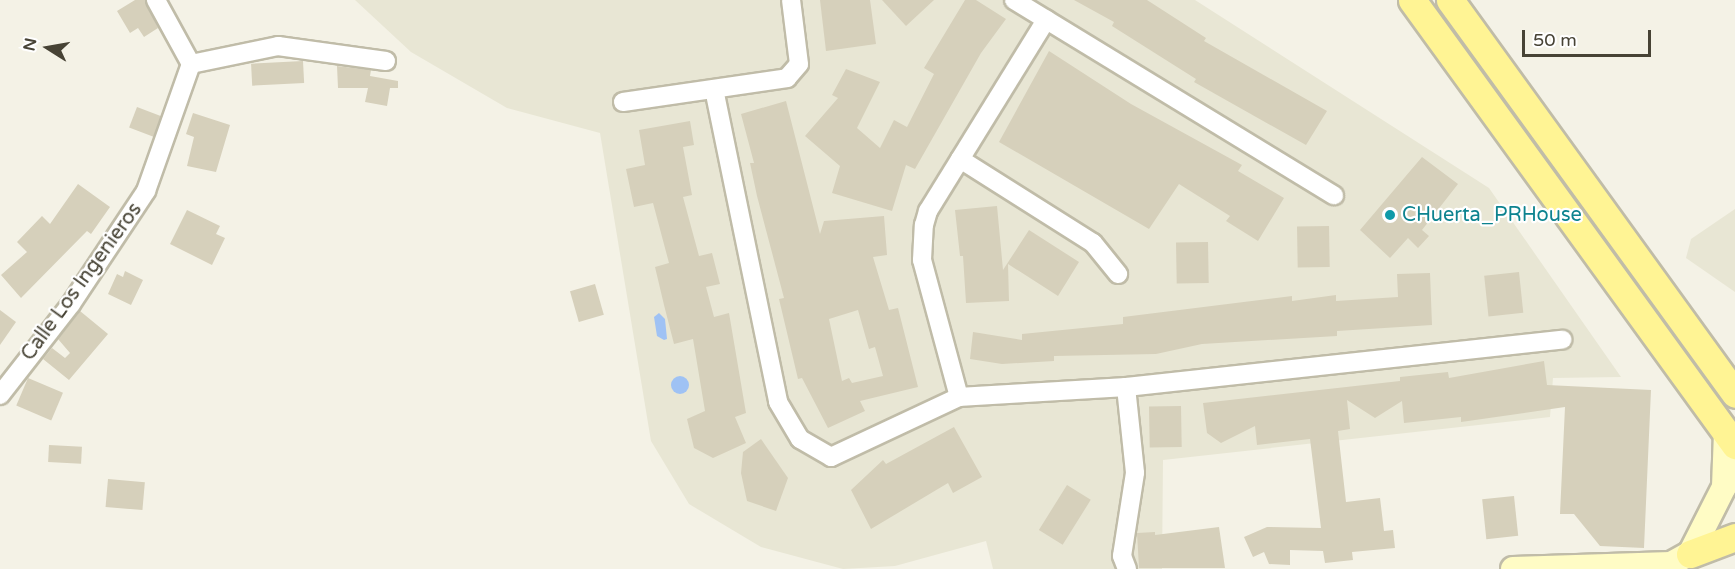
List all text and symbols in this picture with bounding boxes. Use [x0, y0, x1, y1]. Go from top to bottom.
north arrow [18, 18, 78, 78]
scale bar [1525, 18, 1654, 56]
text: 50 m [1533, 29, 1577, 51]
text: N [19, 36, 41, 53]
street label: Calle Los Ingenieros [17, 198, 147, 366]
place label: CHuerta_PRHouse [1402, 203, 1582, 227]
marker: CHuerta_PRHouse [1383, 208, 1397, 222]

